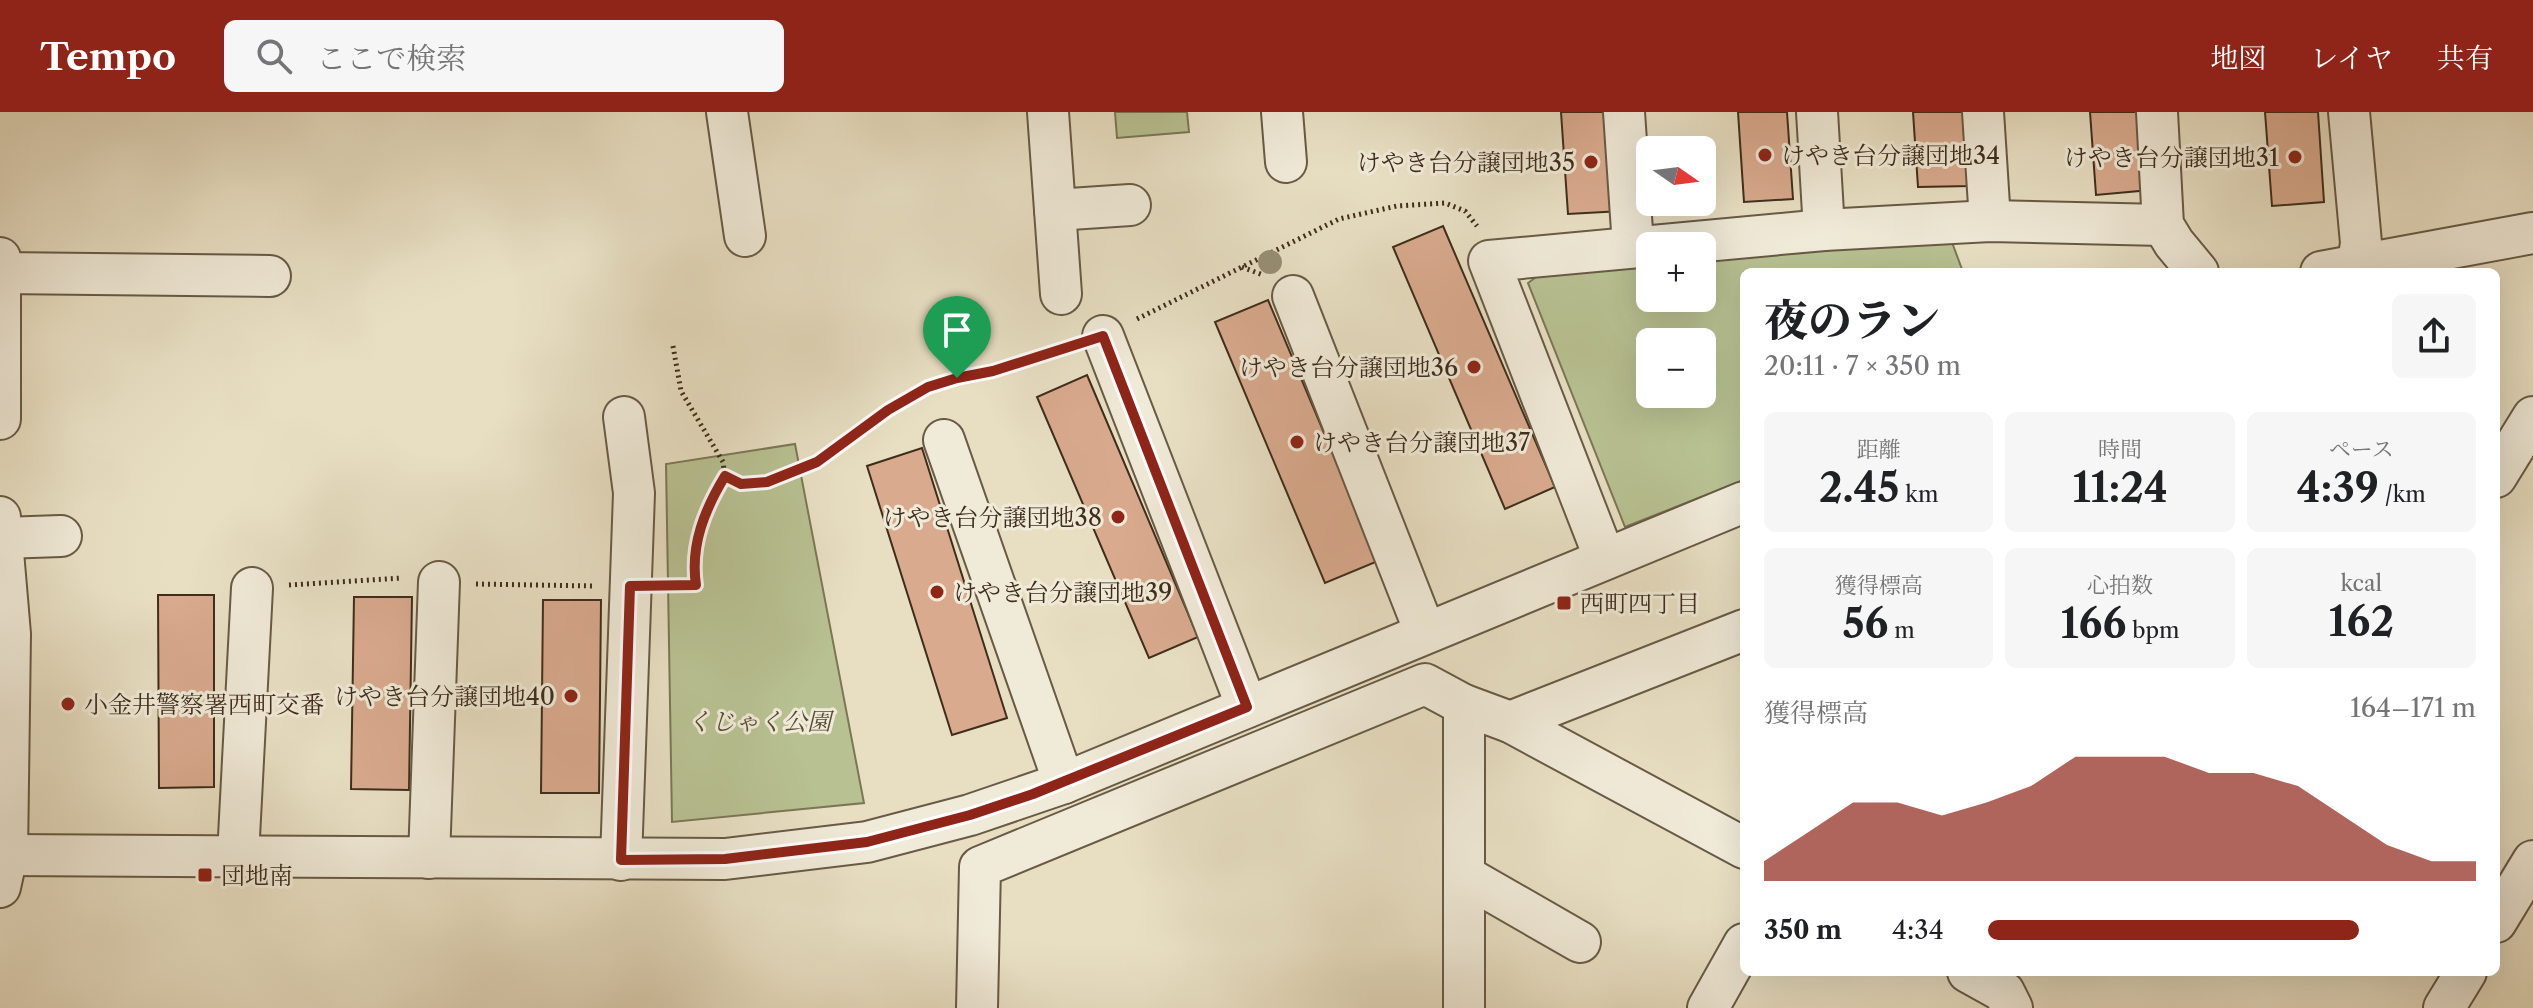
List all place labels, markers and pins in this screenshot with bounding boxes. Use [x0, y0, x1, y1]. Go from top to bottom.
place label: けやき台分譲団地34 [1781, 141, 2000, 170]
place label: けやき台分譲団地31 [2064, 143, 2279, 172]
marker: けやき台分譲団地34 [1756, 146, 1774, 164]
place label: けやき台分譲団地35 [1357, 148, 1575, 177]
marker: けやき台分譲団地31 [2286, 148, 2304, 166]
marker: けやき台分譲団地35 [1582, 153, 1600, 171]
pin [923, 296, 991, 378]
place label: けやき台分譲団地36 [1239, 353, 1458, 382]
marker: けやき台分譲団地36 [1465, 358, 1483, 376]
place label: けやき台分譲団地37 [1313, 428, 1530, 457]
marker: けやき台分譲団地37 [1288, 433, 1306, 451]
place label: けやき台分譲団地38 [883, 503, 1102, 532]
marker: けやき台分譲団地38 [1109, 508, 1127, 526]
place label: けやき台分譲団地39 [953, 578, 1172, 607]
marker: けやき台分譲団地39 [928, 583, 946, 601]
place label: 西町四丁目 [1580, 589, 1700, 618]
marker: 西町四丁目 [1555, 594, 1573, 612]
place label: けやき台分譲団地40 [334, 682, 555, 711]
marker: けやき台分譲団地40 [562, 687, 580, 705]
place label: 小金井警察署西町交番 [84, 690, 324, 719]
marker: 小金井警察署西町交番 [59, 695, 77, 713]
place label: 団地南 [221, 861, 293, 890]
marker: 団地南 [196, 866, 214, 884]

